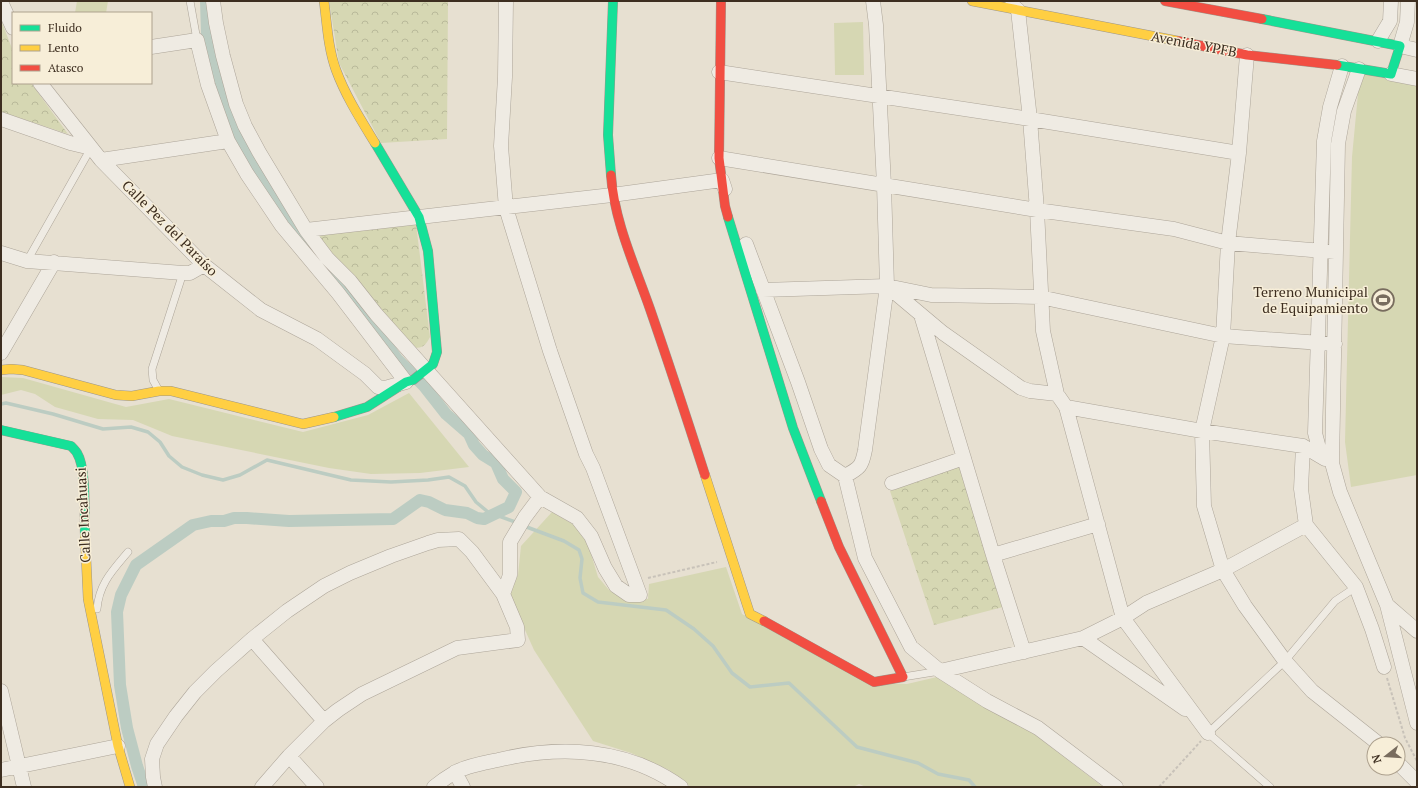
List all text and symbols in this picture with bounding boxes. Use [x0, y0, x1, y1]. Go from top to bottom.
legend [12, 12, 152, 84]
text: Fluido [48, 20, 82, 35]
street label: Avenida YPFB [1150, 26, 1239, 61]
text: Lento [48, 40, 79, 55]
text: Atasco [48, 60, 84, 75]
street label: Calle Pez del Paraíso [118, 176, 223, 280]
place label: Terreno Municipal de Equipamiento [1253, 282, 1368, 317]
sports icon: Terreno Municipal de Equipamiento [1370, 287, 1396, 313]
street label: Calle Incahuasi [71, 467, 94, 563]
north arrow [1366, 736, 1406, 776]
text: N [1368, 752, 1384, 765]

